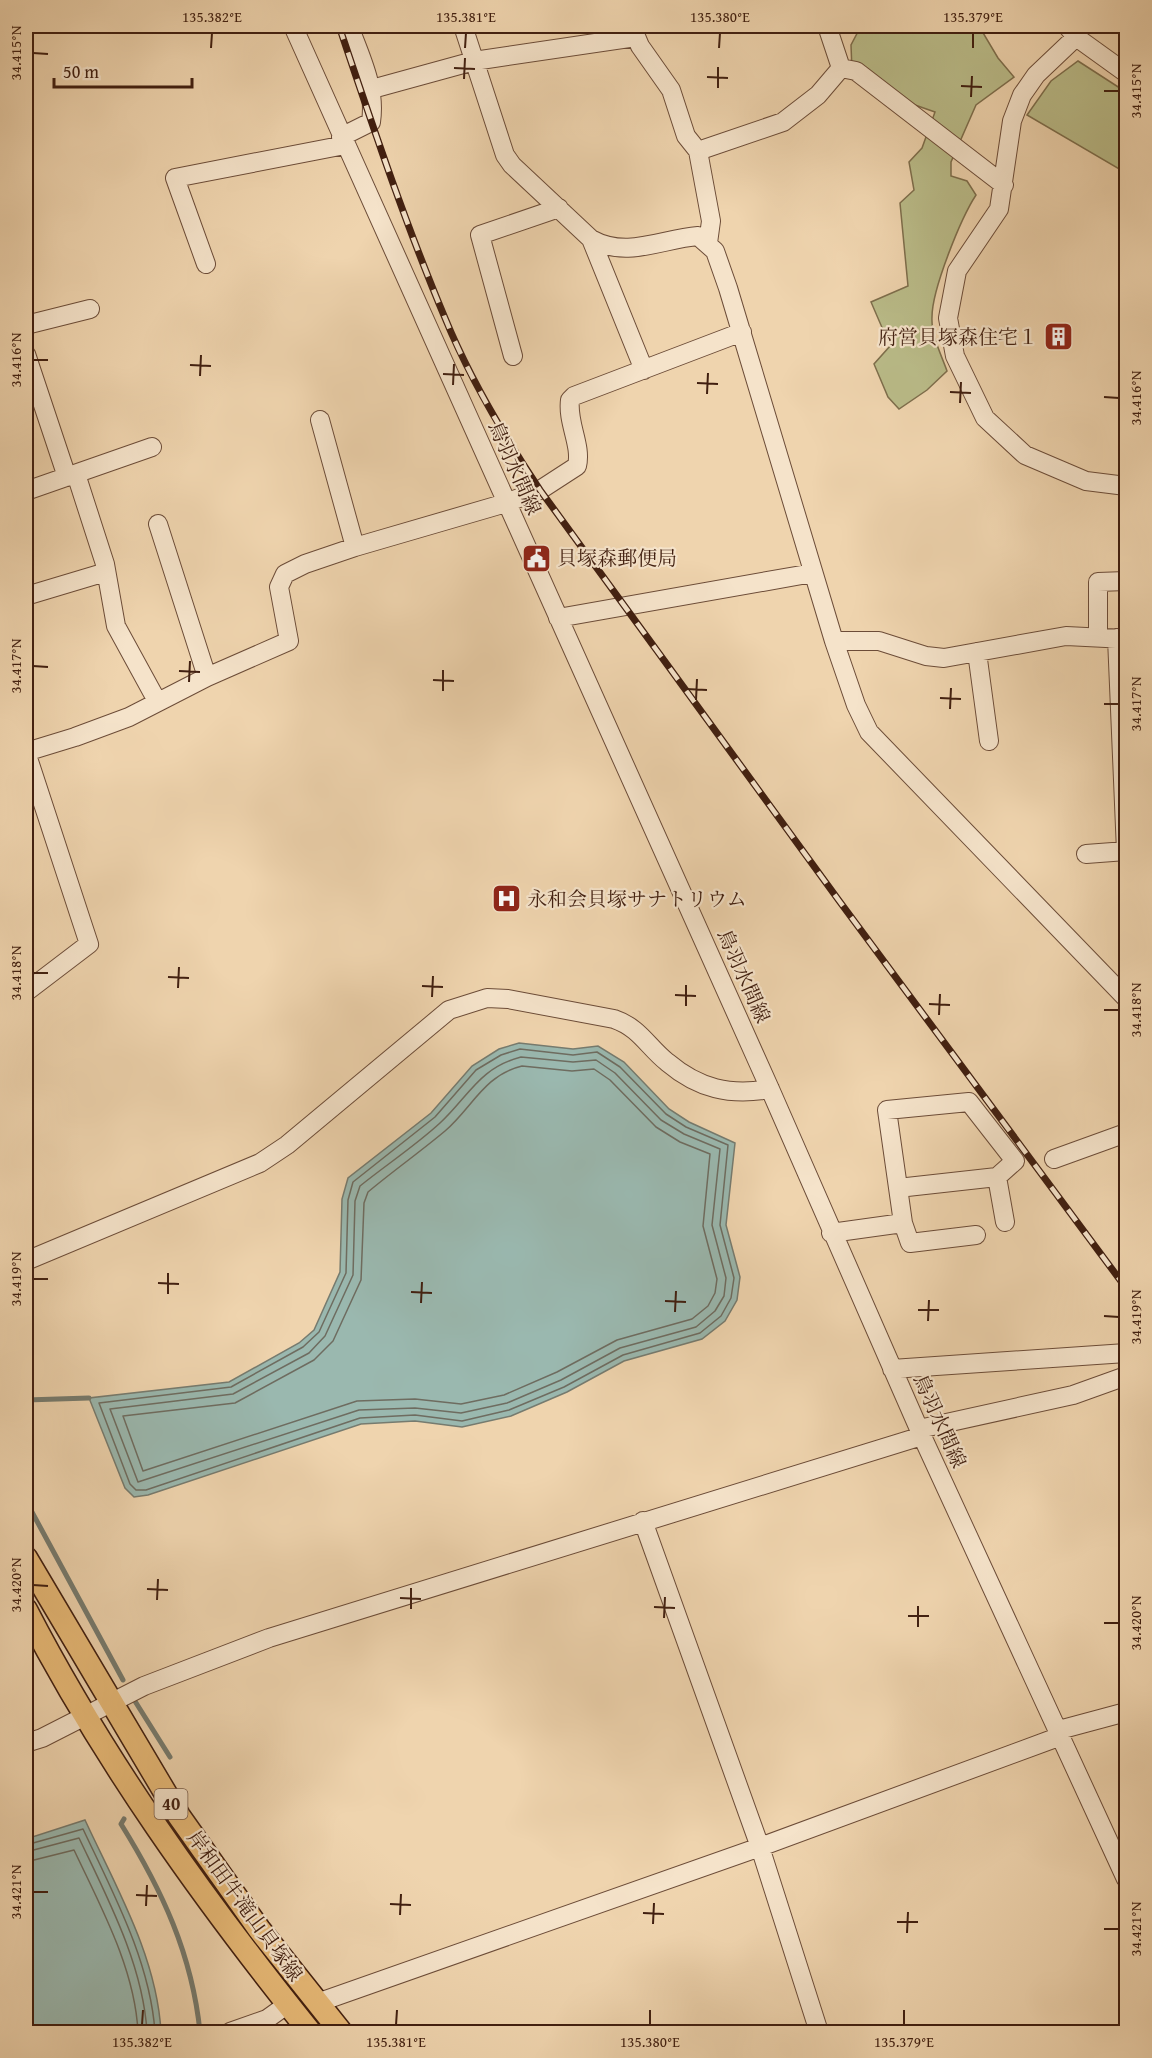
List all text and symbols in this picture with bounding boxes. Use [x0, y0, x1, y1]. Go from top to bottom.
text: 135.382°E [182, 6, 242, 27]
text: 135.381°E [436, 6, 496, 27]
text: 135.380°E [690, 6, 750, 27]
text: 135.379°E [943, 6, 1003, 27]
text: 34.415°N [5, 25, 26, 80]
scale bar [54, 51, 192, 89]
text: 50 m [63, 58, 99, 85]
text: 34.415°N [1125, 63, 1146, 118]
building icon: 府営貝塚森住宅１ [1043, 321, 1075, 353]
place label: 府営貝塚森住宅１ [878, 322, 1038, 351]
text: 34.416°N [5, 332, 26, 387]
text: 34.416°N [1125, 370, 1146, 425]
street label: 鳥羽水間線 [482, 416, 549, 519]
public building icon: 貝塚森郵便局 [520, 542, 552, 574]
place label: 貝塚森郵便局 [557, 543, 677, 572]
text: 34.417°N [5, 638, 26, 693]
text: 34.417°N [1125, 676, 1146, 731]
hospital icon: 永和会貝塚サナトリウム [490, 883, 522, 915]
place label: 永和会貝塚サナトリウム [527, 884, 747, 913]
street label: 鳥羽水間線 [711, 924, 778, 1027]
text: 34.418°N [5, 945, 26, 1000]
text: 34.418°N [1125, 982, 1146, 1037]
text: 34.419°N [5, 1251, 26, 1306]
text: 34.419°N [1125, 1289, 1146, 1344]
street label: 鳥羽水間線 [907, 1369, 974, 1472]
text: 34.420°N [5, 1557, 26, 1612]
text: 34.420°N [1125, 1595, 1146, 1650]
road number: 40 [154, 1789, 188, 1819]
street label: 岸和田牛滝山貝塚線 [181, 1824, 310, 1987]
text: 34.421°N [5, 1864, 26, 1919]
text: 34.421°N [1125, 1901, 1146, 1956]
text: 135.382°E [112, 2031, 172, 2052]
text: 135.381°E [366, 2031, 426, 2052]
text: 135.380°E [620, 2031, 680, 2052]
text: 135.379°E [874, 2031, 934, 2052]

